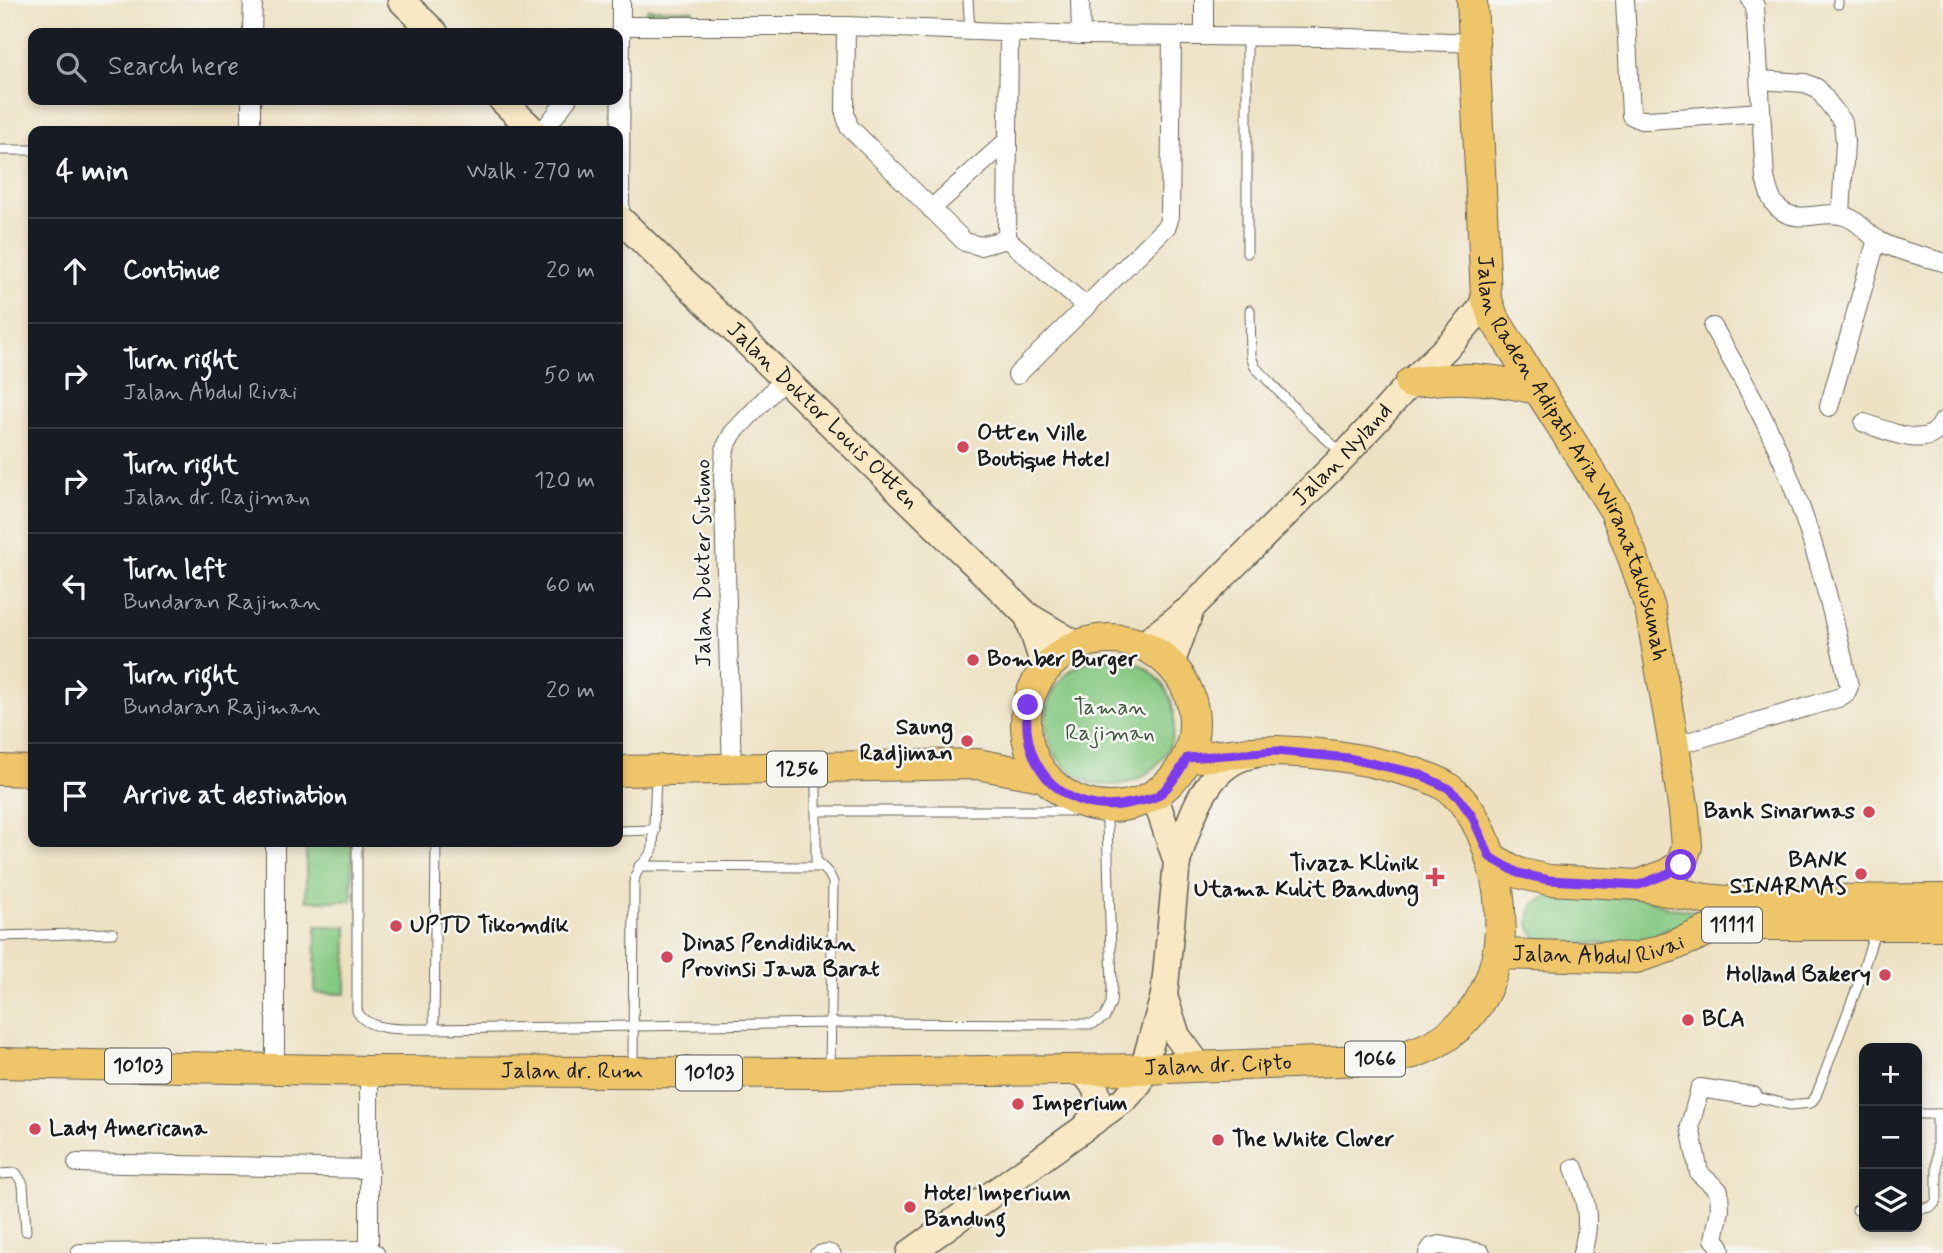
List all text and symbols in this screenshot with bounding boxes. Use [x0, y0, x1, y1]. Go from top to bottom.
search box [28, 28, 623, 105]
icon: search [52, 48, 90, 86]
text: Search here [108, 50, 239, 84]
text: 4 min [56, 152, 129, 191]
text: Walk · 270 m [466, 157, 595, 187]
icon: ahead [56, 252, 94, 290]
text: Continue [123, 254, 220, 288]
street label: Jalan Raden Adipati Aria Wiranatakusumah [1469, 255, 1674, 663]
text: 20 m [546, 256, 595, 286]
street label: Jalan Doktor Louis Otten [719, 315, 925, 516]
text: Turn right [123, 344, 239, 378]
icon: right [56, 357, 94, 395]
text: 50 m [544, 361, 595, 391]
text: Jalan Abdul Rivai [123, 378, 297, 408]
street label: Jalan Nyland [1286, 397, 1400, 514]
place label: Otten Ville Boutique Hotel [977, 419, 1109, 475]
marker: Otten Ville Boutique Hotel [955, 439, 971, 455]
text: Turn right [123, 449, 239, 483]
street label: Jalan Dokter Sutomo [689, 459, 719, 667]
icon: right [56, 462, 94, 500]
text: 120 m [534, 466, 595, 496]
text: Jalan dr. Rajiman [123, 483, 310, 513]
text: Turn left [123, 554, 227, 588]
icon: left [56, 567, 94, 605]
text: 60 m [546, 571, 595, 601]
text: Bundaran Rajiman [123, 588, 321, 618]
place label: Bomber Burger [987, 645, 1139, 675]
marker: Bomber Burger [965, 652, 981, 668]
text: Turn right [123, 659, 239, 693]
icon: right [56, 672, 94, 710]
text: 20 m [546, 676, 595, 706]
route end [1012, 689, 1043, 720]
text: Bundaran Rajiman [123, 693, 321, 723]
park label: Taman Rajiman [1065, 693, 1155, 749]
place label: Saung Radjiman [859, 713, 953, 769]
marker: Saung Radjiman [959, 733, 975, 749]
road number: 1256 [767, 752, 827, 786]
icon: arrive [56, 777, 94, 815]
text: Arrive at destination [123, 779, 347, 813]
place label: Bank Sinarmas [1703, 797, 1856, 827]
marker: Bank Sinarmas [1861, 804, 1877, 820]
place label: BANK SINARMAS [1730, 846, 1848, 902]
place label: Tivaza Klinik Utama Kulit Bandung [1194, 849, 1419, 907]
route start [1665, 849, 1696, 880]
marker: BANK SINARMAS [1853, 866, 1869, 882]
marker: Tivaza Klinik Utama Kulit Bandung [1425, 867, 1445, 887]
road number: 11111 [1702, 908, 1762, 942]
place label: UPTD Tikomdik [410, 911, 569, 941]
marker: UPTD Tikomdik [388, 918, 404, 934]
street label: Jalan Abdul Rivai [1511, 928, 1689, 973]
place label: Dinas Pendidikan Provinsi Jawa Barat [681, 929, 880, 985]
marker: Dinas Pendidikan Provinsi Jawa Barat [659, 949, 675, 965]
place label: Holland Bakery [1726, 960, 1871, 990]
marker: Holland Bakery [1877, 967, 1893, 983]
place label: BCA [1702, 1005, 1745, 1035]
marker: BCA [1680, 1012, 1696, 1028]
road number: 1066 [1345, 1042, 1405, 1076]
map controls [1859, 1043, 1922, 1232]
button: + [1859, 1043, 1922, 1106]
road number: 10103 [105, 1048, 171, 1084]
street label: Jalan dr. Cipto [1143, 1048, 1292, 1084]
road number: 10103 [676, 1056, 742, 1090]
street label: Jalan dr. Rum [500, 1057, 644, 1087]
place label: Imperium [1032, 1089, 1128, 1119]
marker: Imperium [1010, 1096, 1026, 1112]
button: − [1859, 1106, 1922, 1169]
place label: Lady Americana [49, 1114, 209, 1144]
marker: Lady Americana [27, 1121, 43, 1137]
place label: The White Clover [1232, 1125, 1395, 1155]
marker: The White Clover [1210, 1132, 1226, 1148]
button: layers [1859, 1169, 1922, 1232]
place label: Hotel Imperium Bandung [924, 1179, 1071, 1238]
marker: Hotel Imperium Bandung [902, 1199, 918, 1215]

